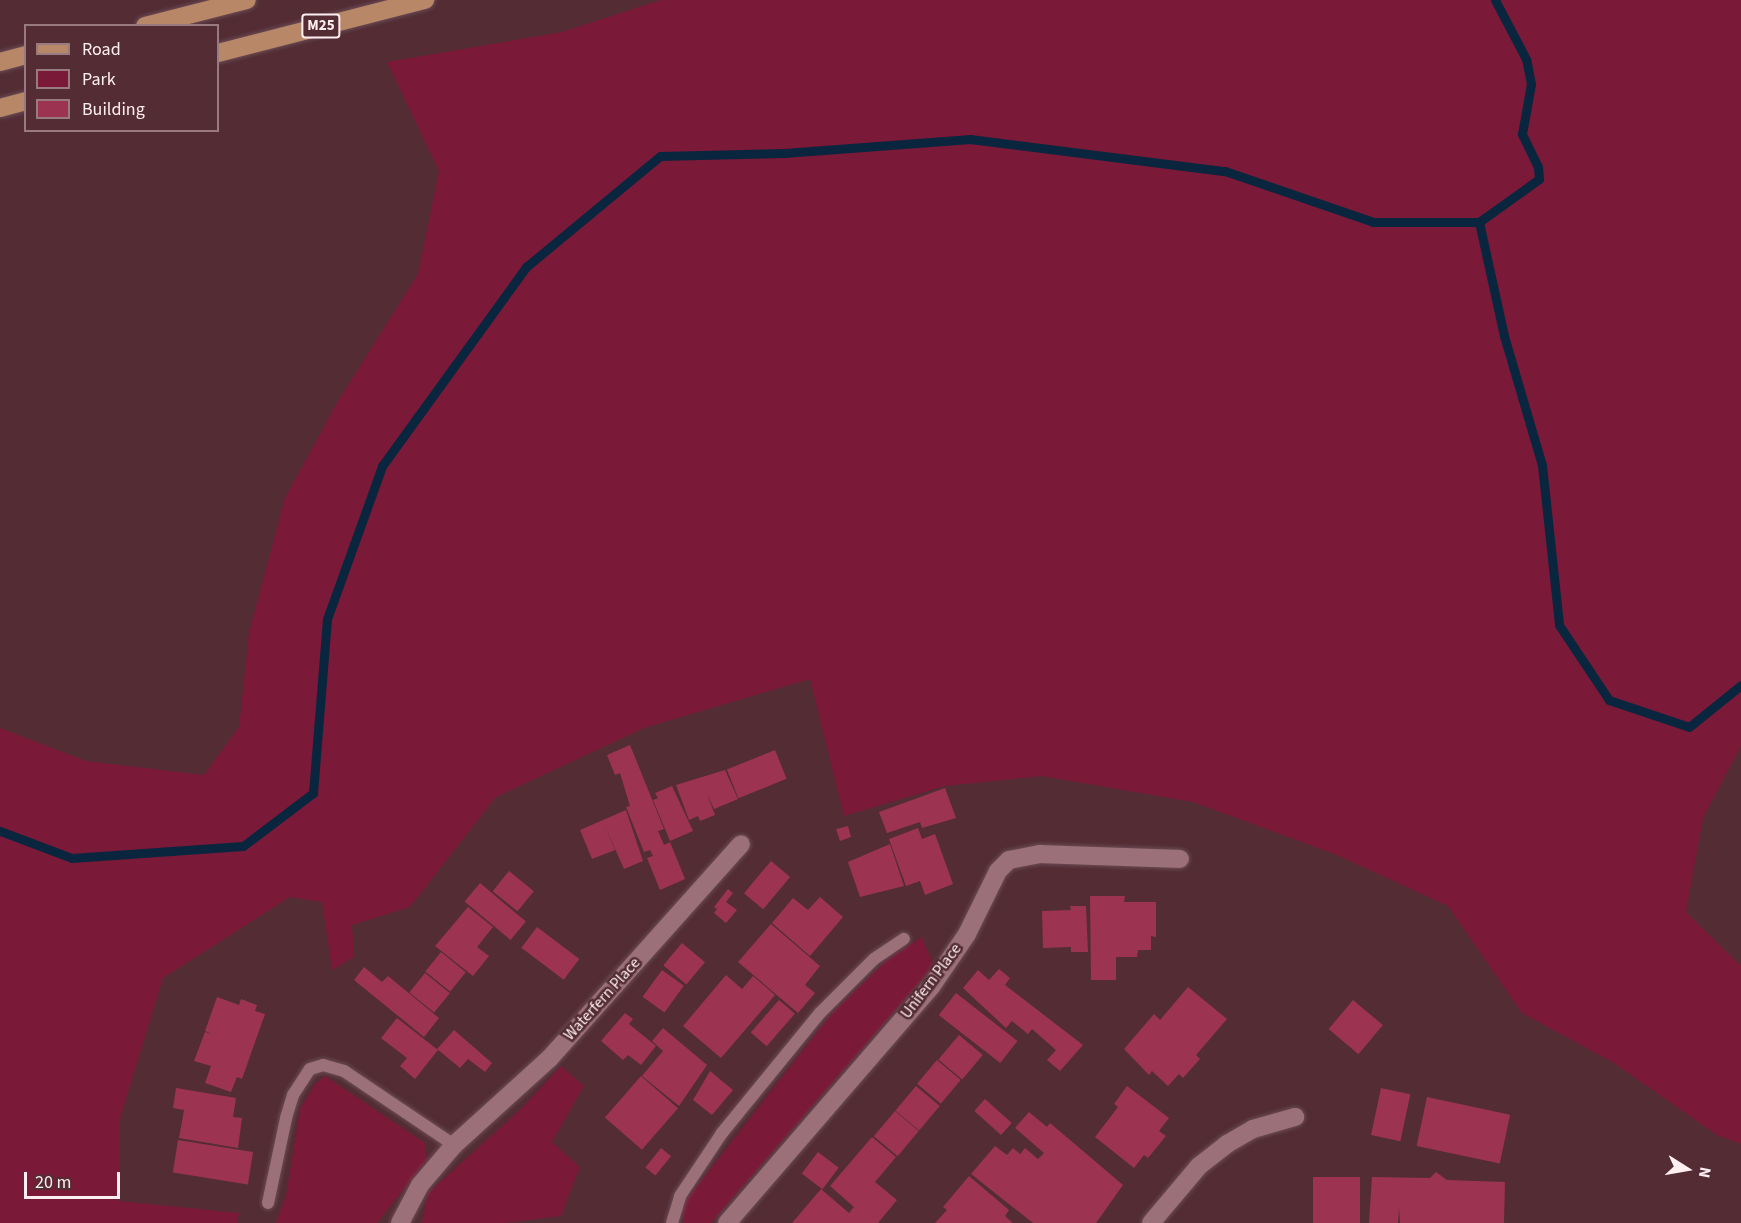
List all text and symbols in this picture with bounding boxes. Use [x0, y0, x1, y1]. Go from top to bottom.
road number: M25 [300, 14, 342, 38]
legend [24, 24, 219, 132]
text: Road [82, 37, 121, 62]
text: Park [82, 67, 116, 92]
text: Building [82, 97, 145, 122]
street label: Unifern Place [897, 940, 965, 1022]
street label: Waterfern Place [560, 954, 644, 1044]
north arrow [1657, 1139, 1717, 1199]
scale bar [27, 1160, 123, 1198]
text: N [1693, 1165, 1716, 1180]
text: 20 m [35, 1170, 71, 1195]

